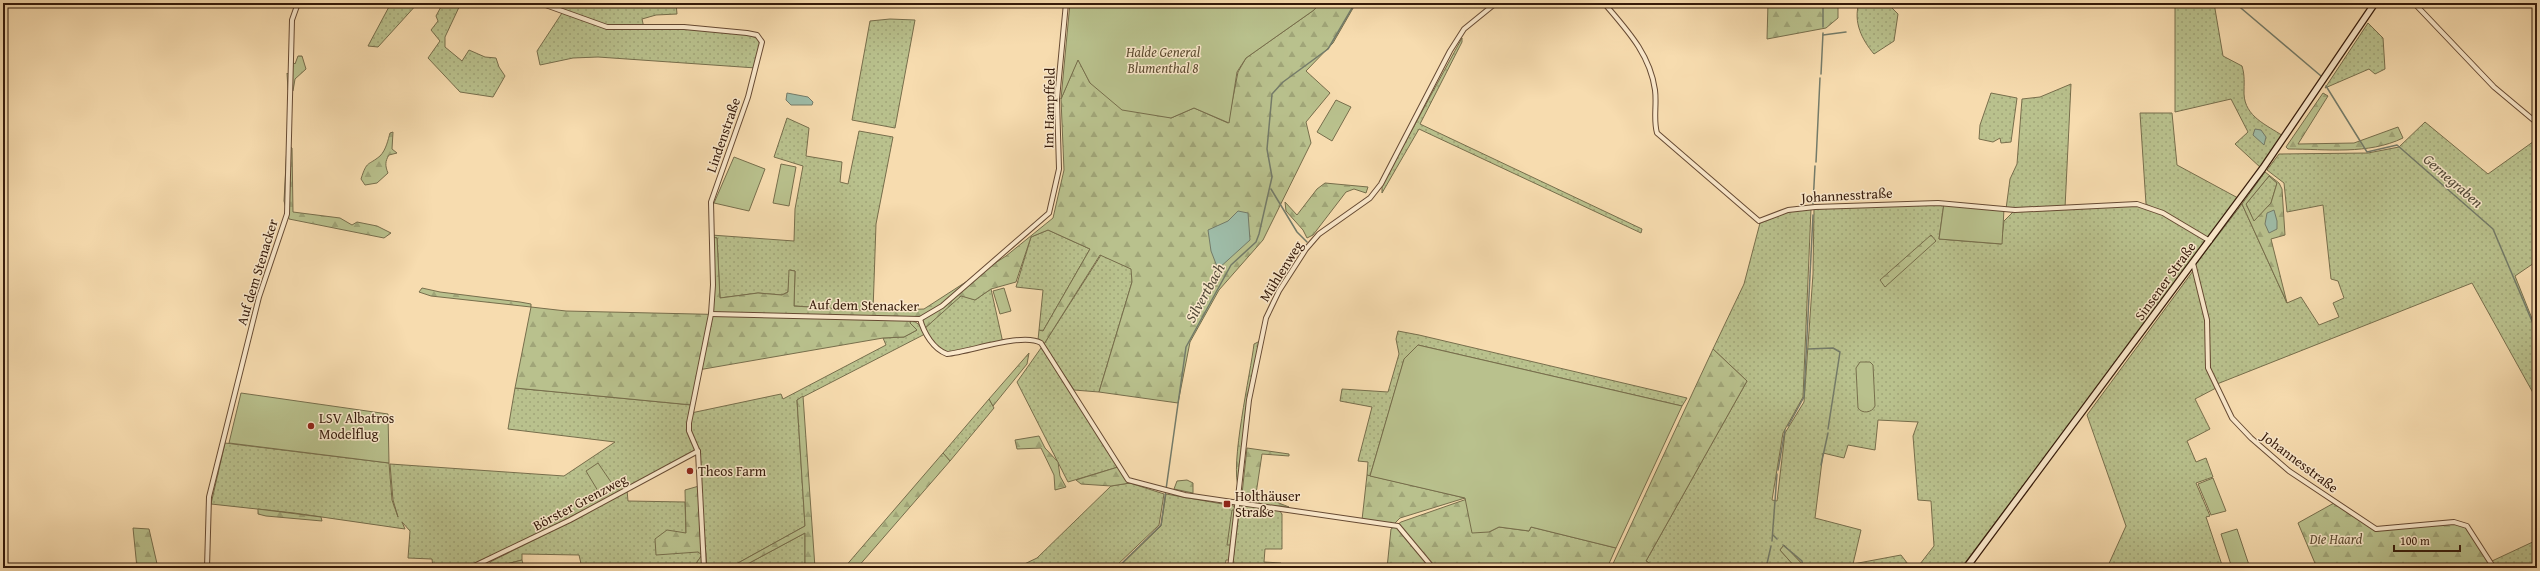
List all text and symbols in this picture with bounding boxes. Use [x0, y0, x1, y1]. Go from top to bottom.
park label: Halde General Blumenthal 8 [1125, 42, 1201, 78]
street label: Im Hampffeld [1038, 67, 1060, 149]
street label: Lindenstraße [701, 94, 745, 175]
water label: Gernegraben [2419, 149, 2488, 213]
street label: Johannesstraße [1799, 183, 1894, 207]
street label: Auf dem Stenacker [231, 216, 283, 328]
street label: Mühlenweg [1254, 237, 1308, 305]
street label: Sinsener Straße [2130, 237, 2201, 324]
water label: Silvertbach [1180, 259, 1230, 326]
street label: Auf dem Stenacker [809, 294, 919, 316]
place label: LSV Albatros Modelflug [319, 408, 394, 444]
marker: LSV Albatros Modelflug [306, 421, 316, 431]
street label: Johannesstraße [2256, 425, 2343, 498]
place label: Theos Farm [698, 461, 767, 481]
marker: Theos Farm [685, 466, 695, 476]
street label: Börster Grenzweg [529, 469, 631, 535]
place label: Holthäuser Straße [1235, 486, 1300, 522]
marker: Holthäuser Straße [1222, 499, 1232, 509]
scale bar [2394, 527, 2460, 553]
park label: Die Haard [2308, 529, 2363, 549]
text: 100 m [2400, 532, 2430, 549]

